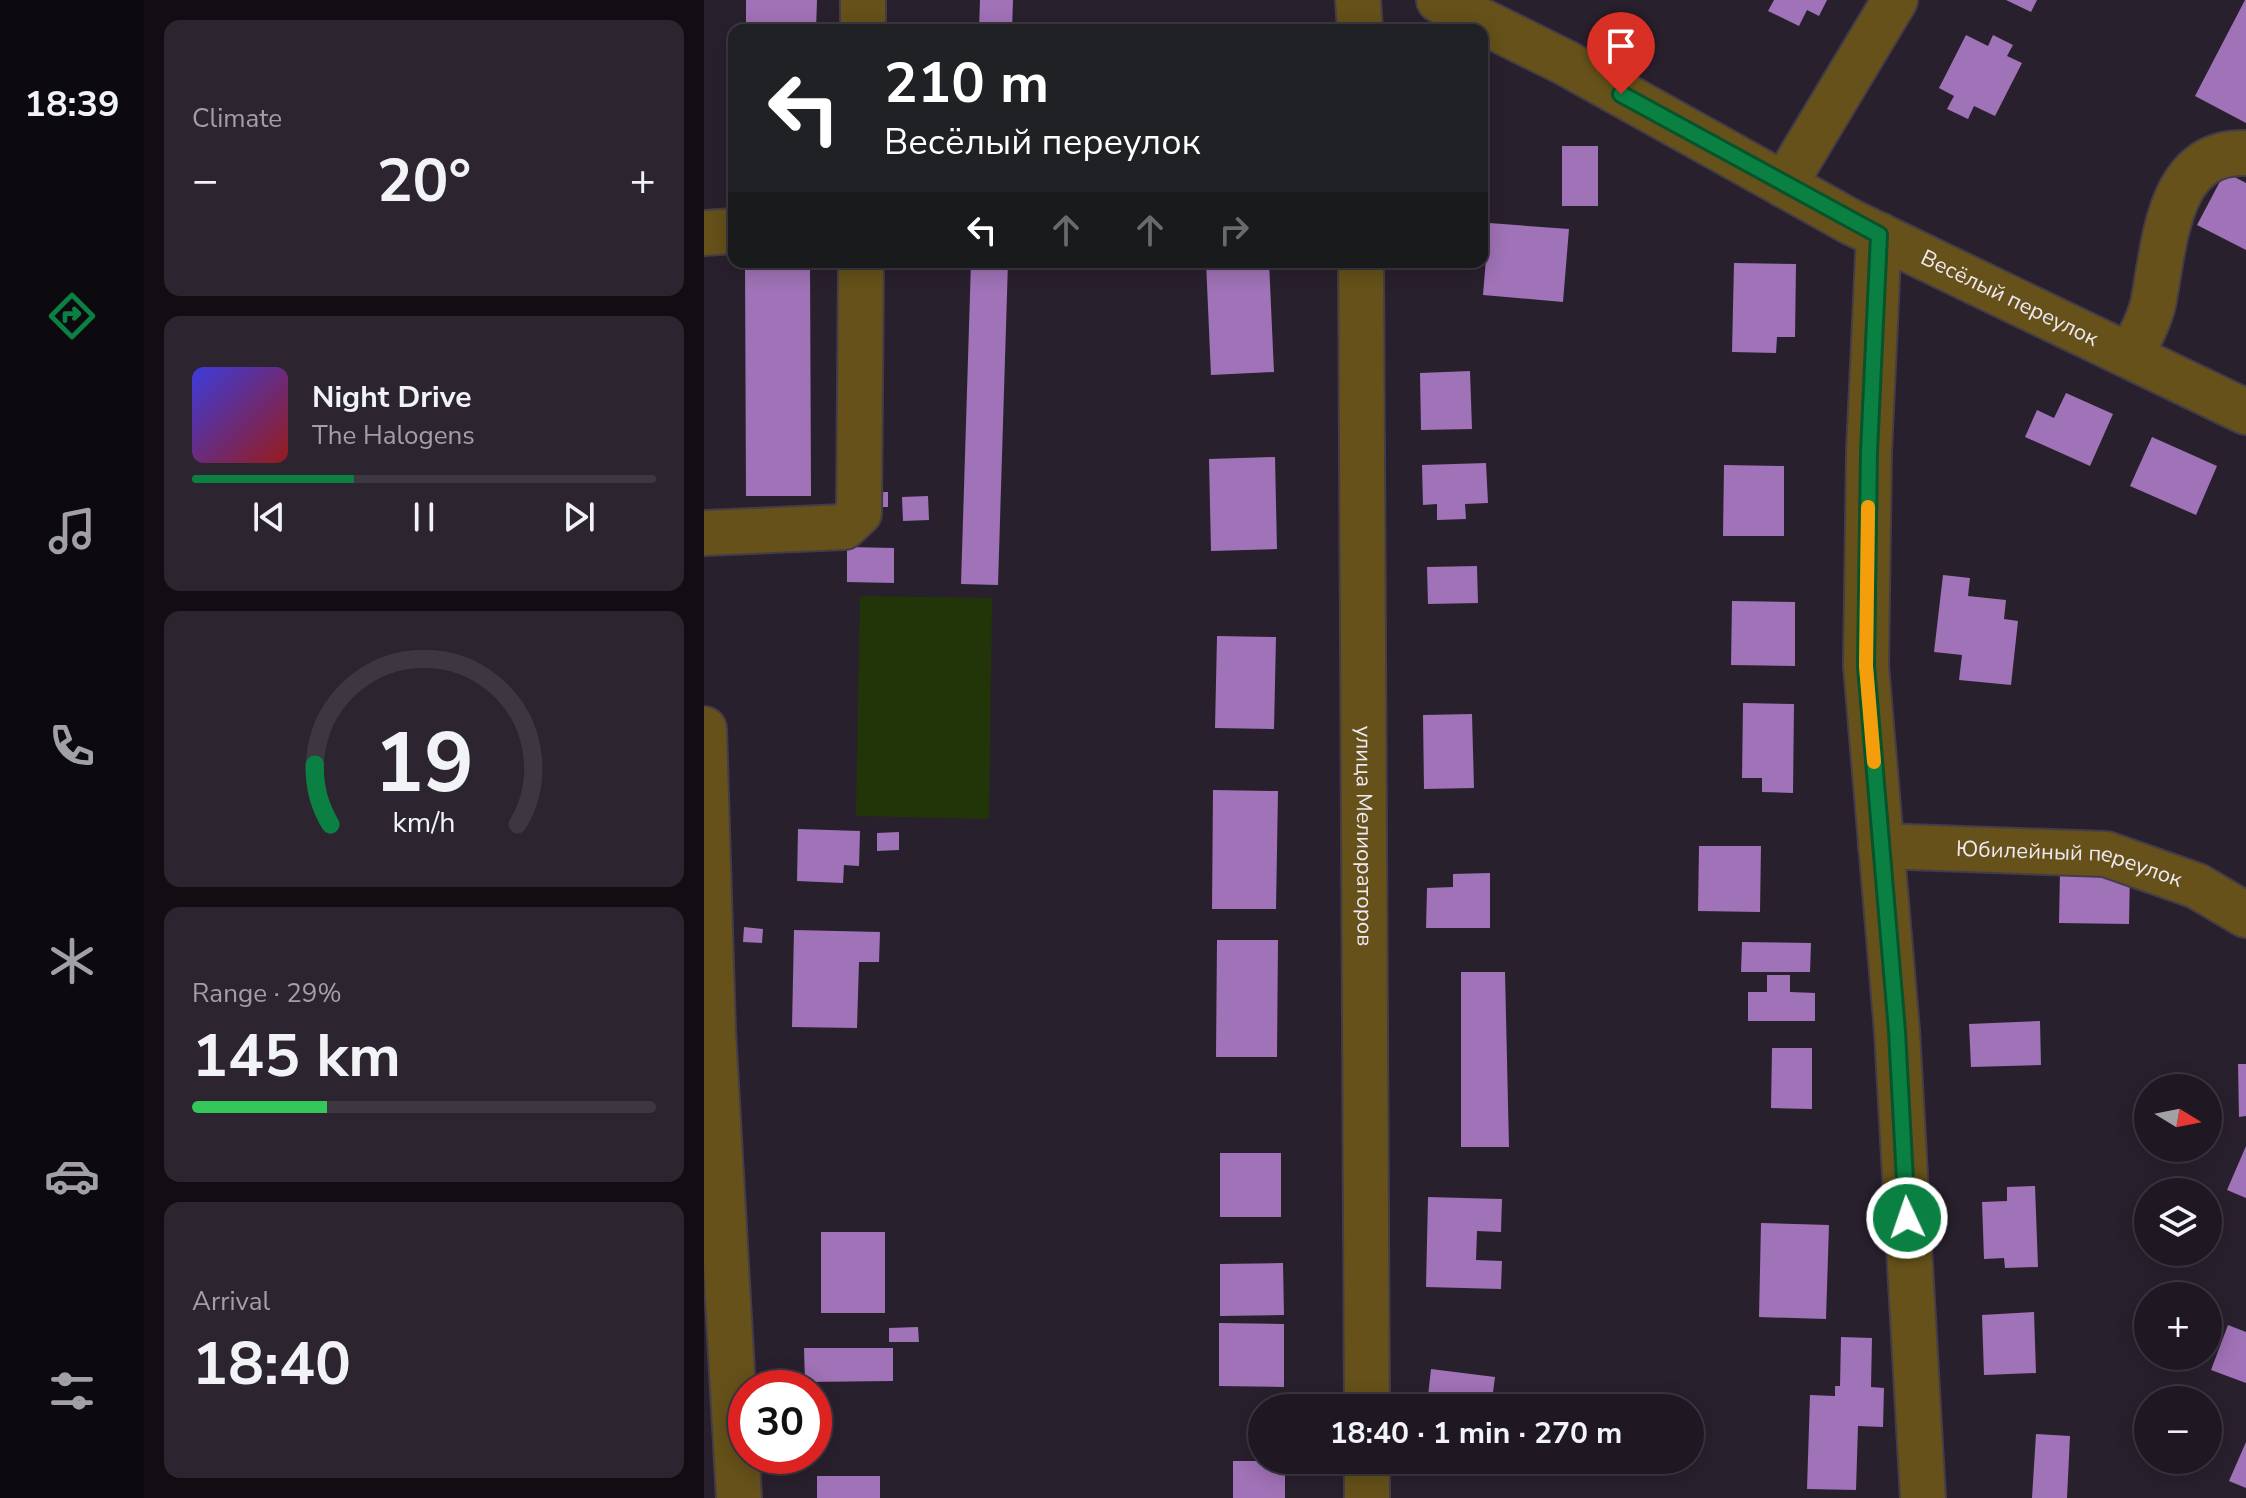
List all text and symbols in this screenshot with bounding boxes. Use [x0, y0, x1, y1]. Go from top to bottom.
pin [1587, 12, 1655, 94]
icon: arrive [1599, 24, 1643, 68]
text: 210 m [884, 45, 1049, 122]
icon: left [752, 56, 856, 160]
text: 18:39 [24, 80, 120, 129]
text: Climate [192, 101, 282, 136]
text: Весёлый переулок [884, 118, 1201, 167]
text: 20° [377, 140, 471, 222]
text: − [192, 151, 218, 211]
text: + [630, 151, 656, 211]
icon: left [960, 208, 1004, 252]
icon: ahead [1044, 208, 1088, 252]
icon: ahead [1128, 208, 1172, 252]
icon: right [1212, 208, 1256, 252]
street label: Весёлый переулок [1916, 243, 2104, 354]
icon: directions [44, 288, 100, 344]
text: Night Drive [312, 377, 471, 418]
text: The Halogens [312, 418, 475, 453]
icon: previous [247, 495, 291, 539]
icon: pause [402, 495, 446, 539]
icon: next [557, 495, 601, 539]
icon: music [44, 503, 100, 559]
text: 19 [374, 707, 474, 820]
icon: phone [44, 718, 100, 774]
street label: улица Мелиораторов [1348, 726, 1380, 946]
text: km/h [393, 803, 455, 842]
street label: Юбилейный переулок [1956, 834, 2187, 895]
icon: climate [44, 933, 100, 989]
text: Range · 29% [192, 976, 342, 1011]
text: 145 km [192, 1015, 401, 1097]
north arrow [2134, 1074, 2222, 1162]
map controls [2134, 1074, 2222, 1474]
icon: car [44, 1148, 100, 1204]
position arrow [1865, 1176, 1949, 1260]
button: layers [2134, 1178, 2222, 1266]
button: + [2134, 1282, 2222, 1370]
text: Arrival [192, 1284, 270, 1319]
text: 18:40 [192, 1323, 351, 1405]
icon: filters [44, 1363, 100, 1419]
speed limit sign: 30 [728, 1370, 832, 1474]
button: − [2134, 1386, 2222, 1474]
text: 18:40 · 1 min · 270 m [1330, 1413, 1622, 1454]

